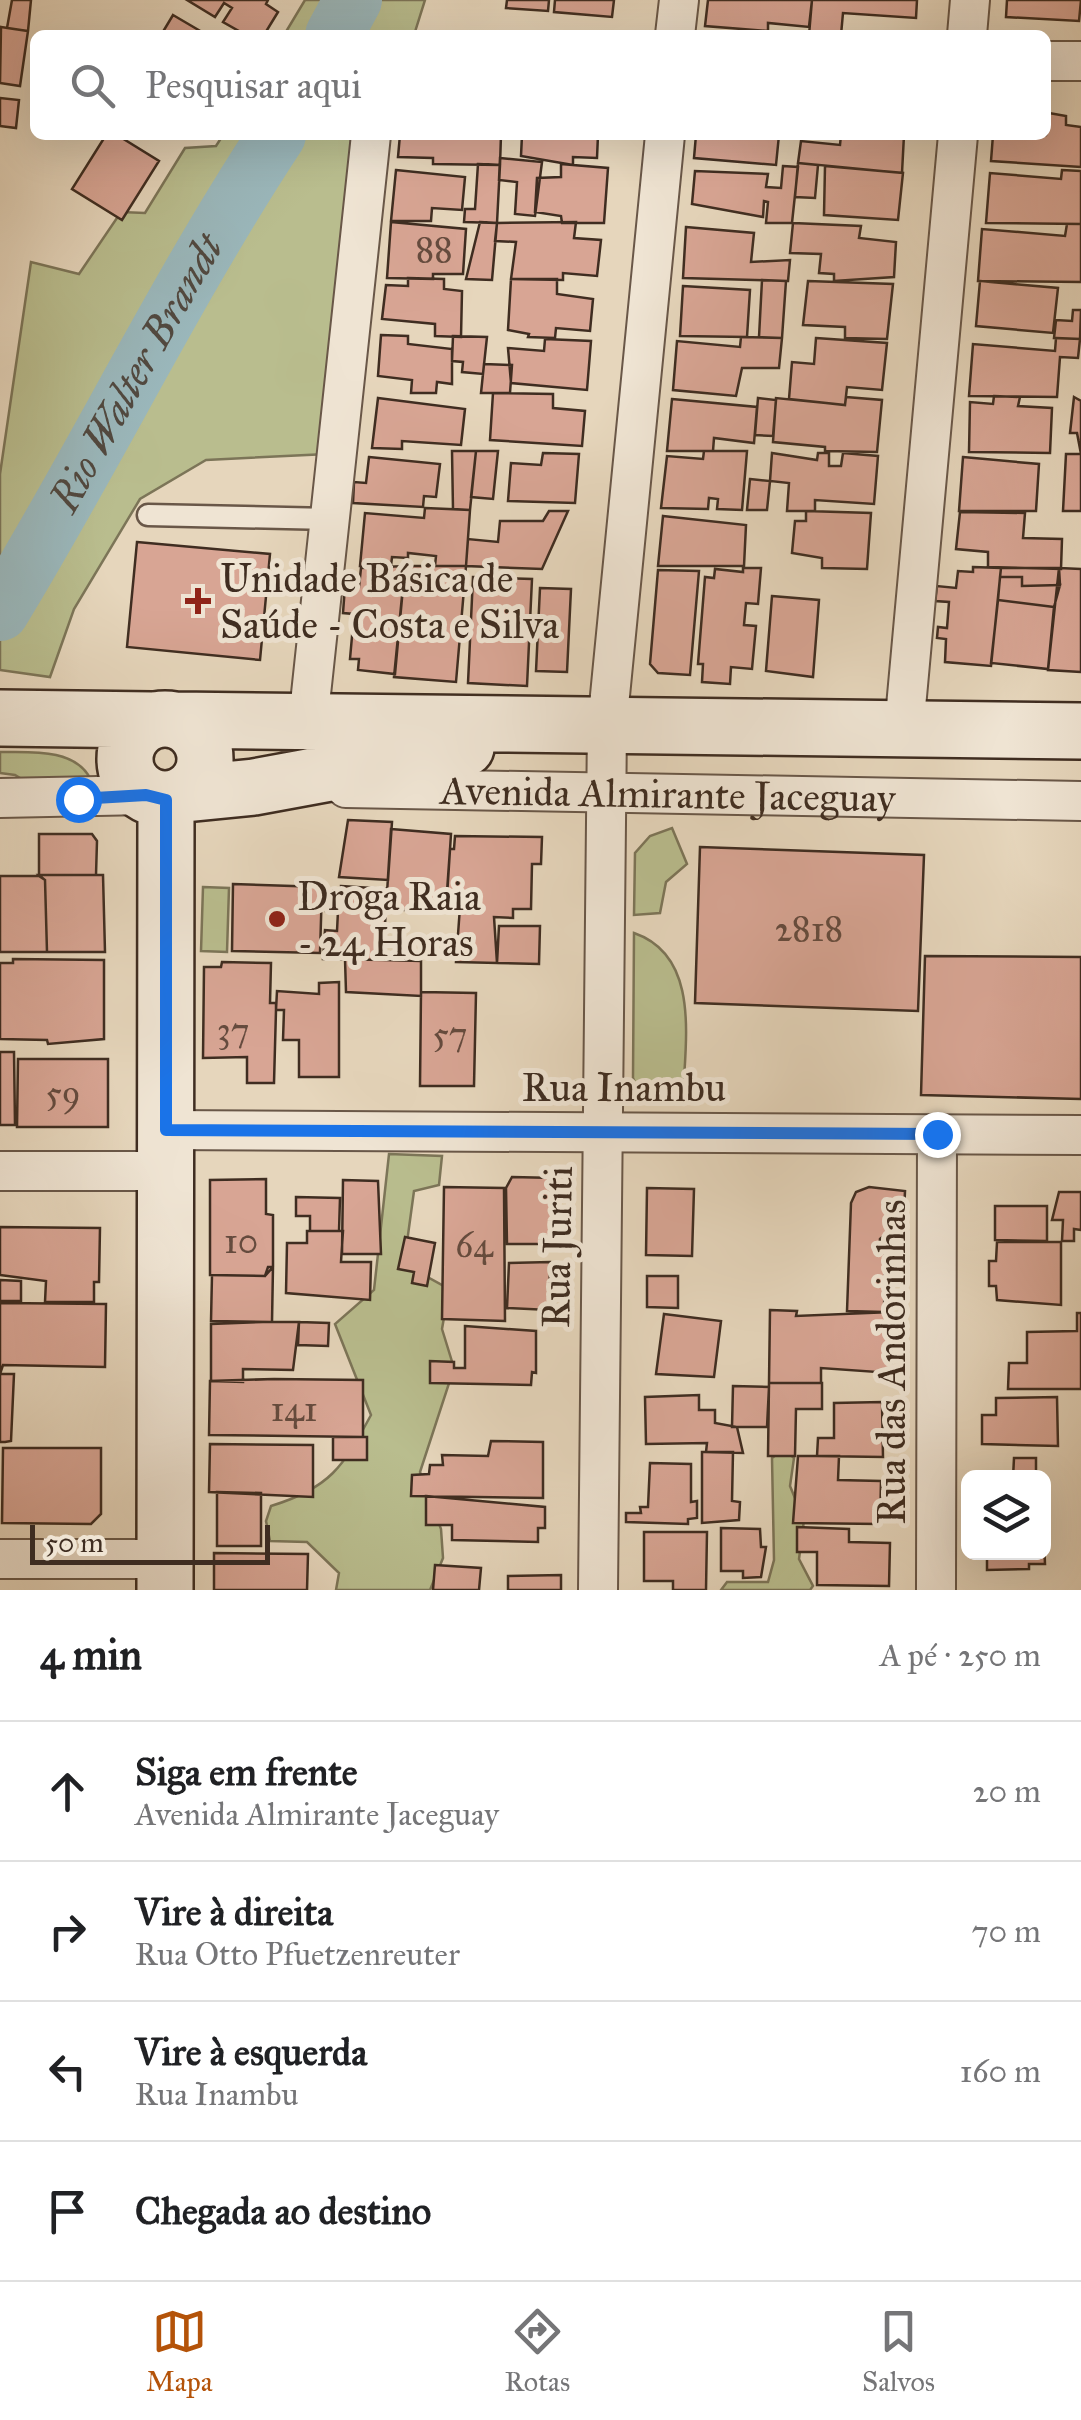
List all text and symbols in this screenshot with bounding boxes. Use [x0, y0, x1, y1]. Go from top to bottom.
search box [30, 30, 1051, 140]
icon: search [65, 58, 120, 113]
text: Pesquisar aqui [145, 62, 362, 108]
water label: Rio Walter Brandt [37, 223, 237, 523]
house number: 88 [415, 229, 453, 272]
place label: Unidade Básica de Saúde - Costa e Silva [220, 554, 559, 649]
marker: Unidade Básica de Saúde - Costa e Silva [185, 588, 211, 614]
street label: Avenida Almirante Jaceguay [438, 765, 897, 822]
route start [56, 777, 102, 823]
place label: Droga Raia - 24 Horas [297, 872, 481, 967]
marker: Droga Raia - 24 Horas [266, 908, 288, 930]
house number: 2818 [775, 908, 843, 951]
house number: 37 [217, 1009, 249, 1052]
house number: 57 [433, 1013, 467, 1056]
street label: Rua Inambu [522, 1063, 726, 1112]
house number: 59 [45, 1072, 81, 1115]
route end [915, 1112, 961, 1158]
street label: Rua Juriti [531, 1165, 583, 1329]
street label: Rua das Andorinhas [867, 1199, 916, 1525]
house number: 10 [224, 1220, 258, 1263]
house number: 64 [455, 1224, 494, 1267]
house number: 141 [270, 1388, 318, 1431]
map controls [961, 1470, 1051, 1560]
button: layers [961, 1470, 1051, 1560]
scale bar [30, 1520, 270, 1564]
text: 50 m [45, 1525, 104, 1560]
text: 4 min [40, 1629, 142, 1681]
text: A pé · 250 m [880, 1636, 1041, 1675]
text: Siga em frente [135, 1749, 358, 1795]
icon: ahead [40, 1764, 95, 1819]
text: 20 m [973, 1772, 1041, 1811]
text: Avenida Almirante Jaceguay [135, 1795, 499, 1834]
text: Vire à direita [135, 1889, 333, 1935]
icon: right [40, 1904, 95, 1959]
text: 70 m [972, 1912, 1041, 1951]
text: Rua Otto Pfuetzenreuter [135, 1935, 460, 1974]
text: Vire à esquerda [135, 2029, 367, 2075]
icon: left [40, 2044, 95, 2099]
text: 160 m [960, 2052, 1041, 2091]
text: Rua Inambu [135, 2075, 298, 2114]
icon: arrive [40, 2184, 95, 2239]
text: Chegada ao destino [135, 2188, 431, 2234]
tab: Mapa [146, 2304, 212, 2399]
tab: Rotas [504, 2304, 570, 2399]
tab: Salvos [862, 2304, 935, 2399]

